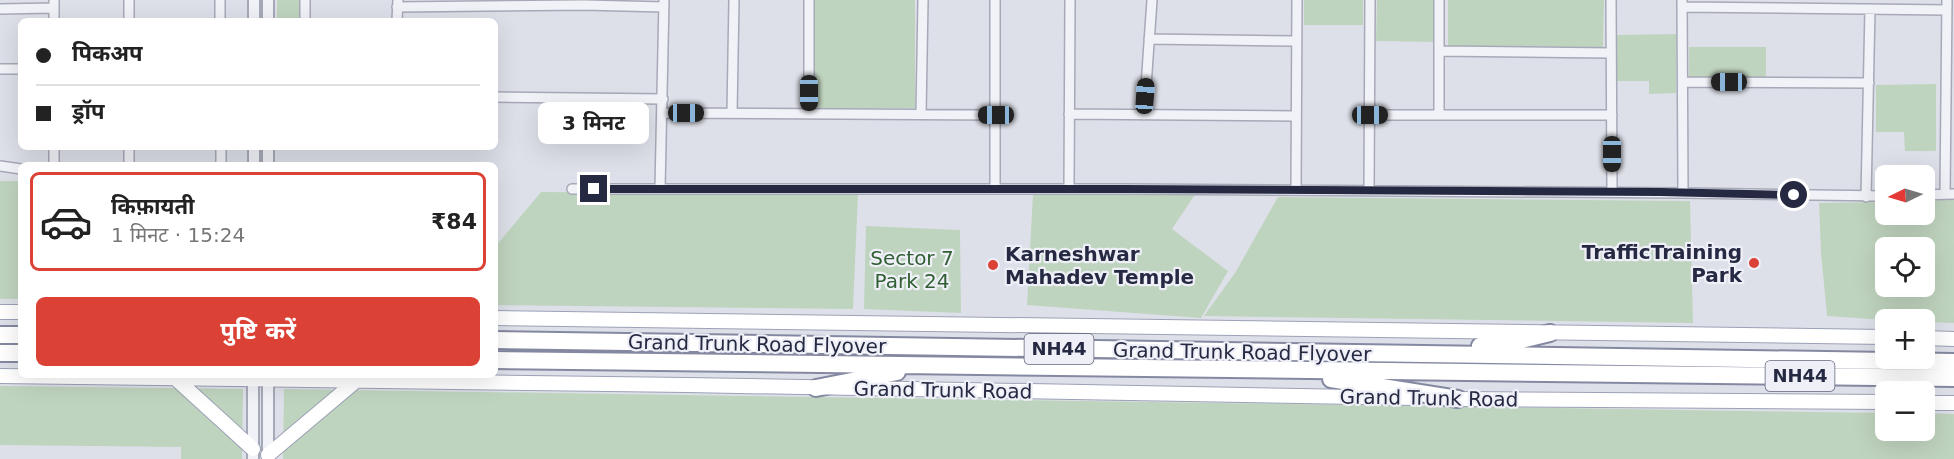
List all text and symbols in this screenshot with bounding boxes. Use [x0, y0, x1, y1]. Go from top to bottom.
text: पिकअप [72, 41, 143, 66]
car [1711, 73, 1747, 91]
car [800, 75, 818, 111]
car [1135, 77, 1155, 115]
text: ड्रॉप [72, 99, 105, 124]
callout: 3 मिनट [538, 102, 650, 144]
car [668, 104, 704, 122]
car [978, 106, 1014, 124]
car [1352, 106, 1388, 124]
text: 3 मिनट [562, 111, 625, 135]
car [1603, 136, 1621, 172]
north arrow [1875, 165, 1935, 225]
map controls [1875, 165, 1935, 441]
route end [580, 175, 607, 202]
route start [1780, 181, 1807, 208]
text: किफ़ायती [111, 194, 195, 219]
icon: car [39, 195, 93, 249]
text: ₹84 [431, 209, 477, 234]
text: 1 मिनट · 15:24 [111, 223, 245, 247]
button: locate [1875, 237, 1935, 297]
place label: TrafficTraining Park [1582, 240, 1743, 287]
place label: Karneshwar Mahadev Temple [1005, 242, 1194, 289]
park label: Sector 7 Park 24 [870, 246, 954, 293]
marker: TrafficTraining Park [1747, 256, 1761, 270]
marker: Karneshwar Mahadev Temple [986, 258, 1000, 272]
button: पुष्टि करें [36, 297, 480, 366]
button: + [1875, 309, 1935, 369]
street label: Grand Trunk Road Flyover [628, 330, 887, 358]
road number: NH44 [1024, 334, 1094, 364]
street label: Grand Trunk Road Flyover [1113, 338, 1372, 366]
road number: NH44 [1766, 361, 1834, 391]
street label: Grand Trunk Road [853, 376, 1033, 404]
button: − [1875, 381, 1935, 441]
street label: Grand Trunk Road [1339, 384, 1519, 412]

